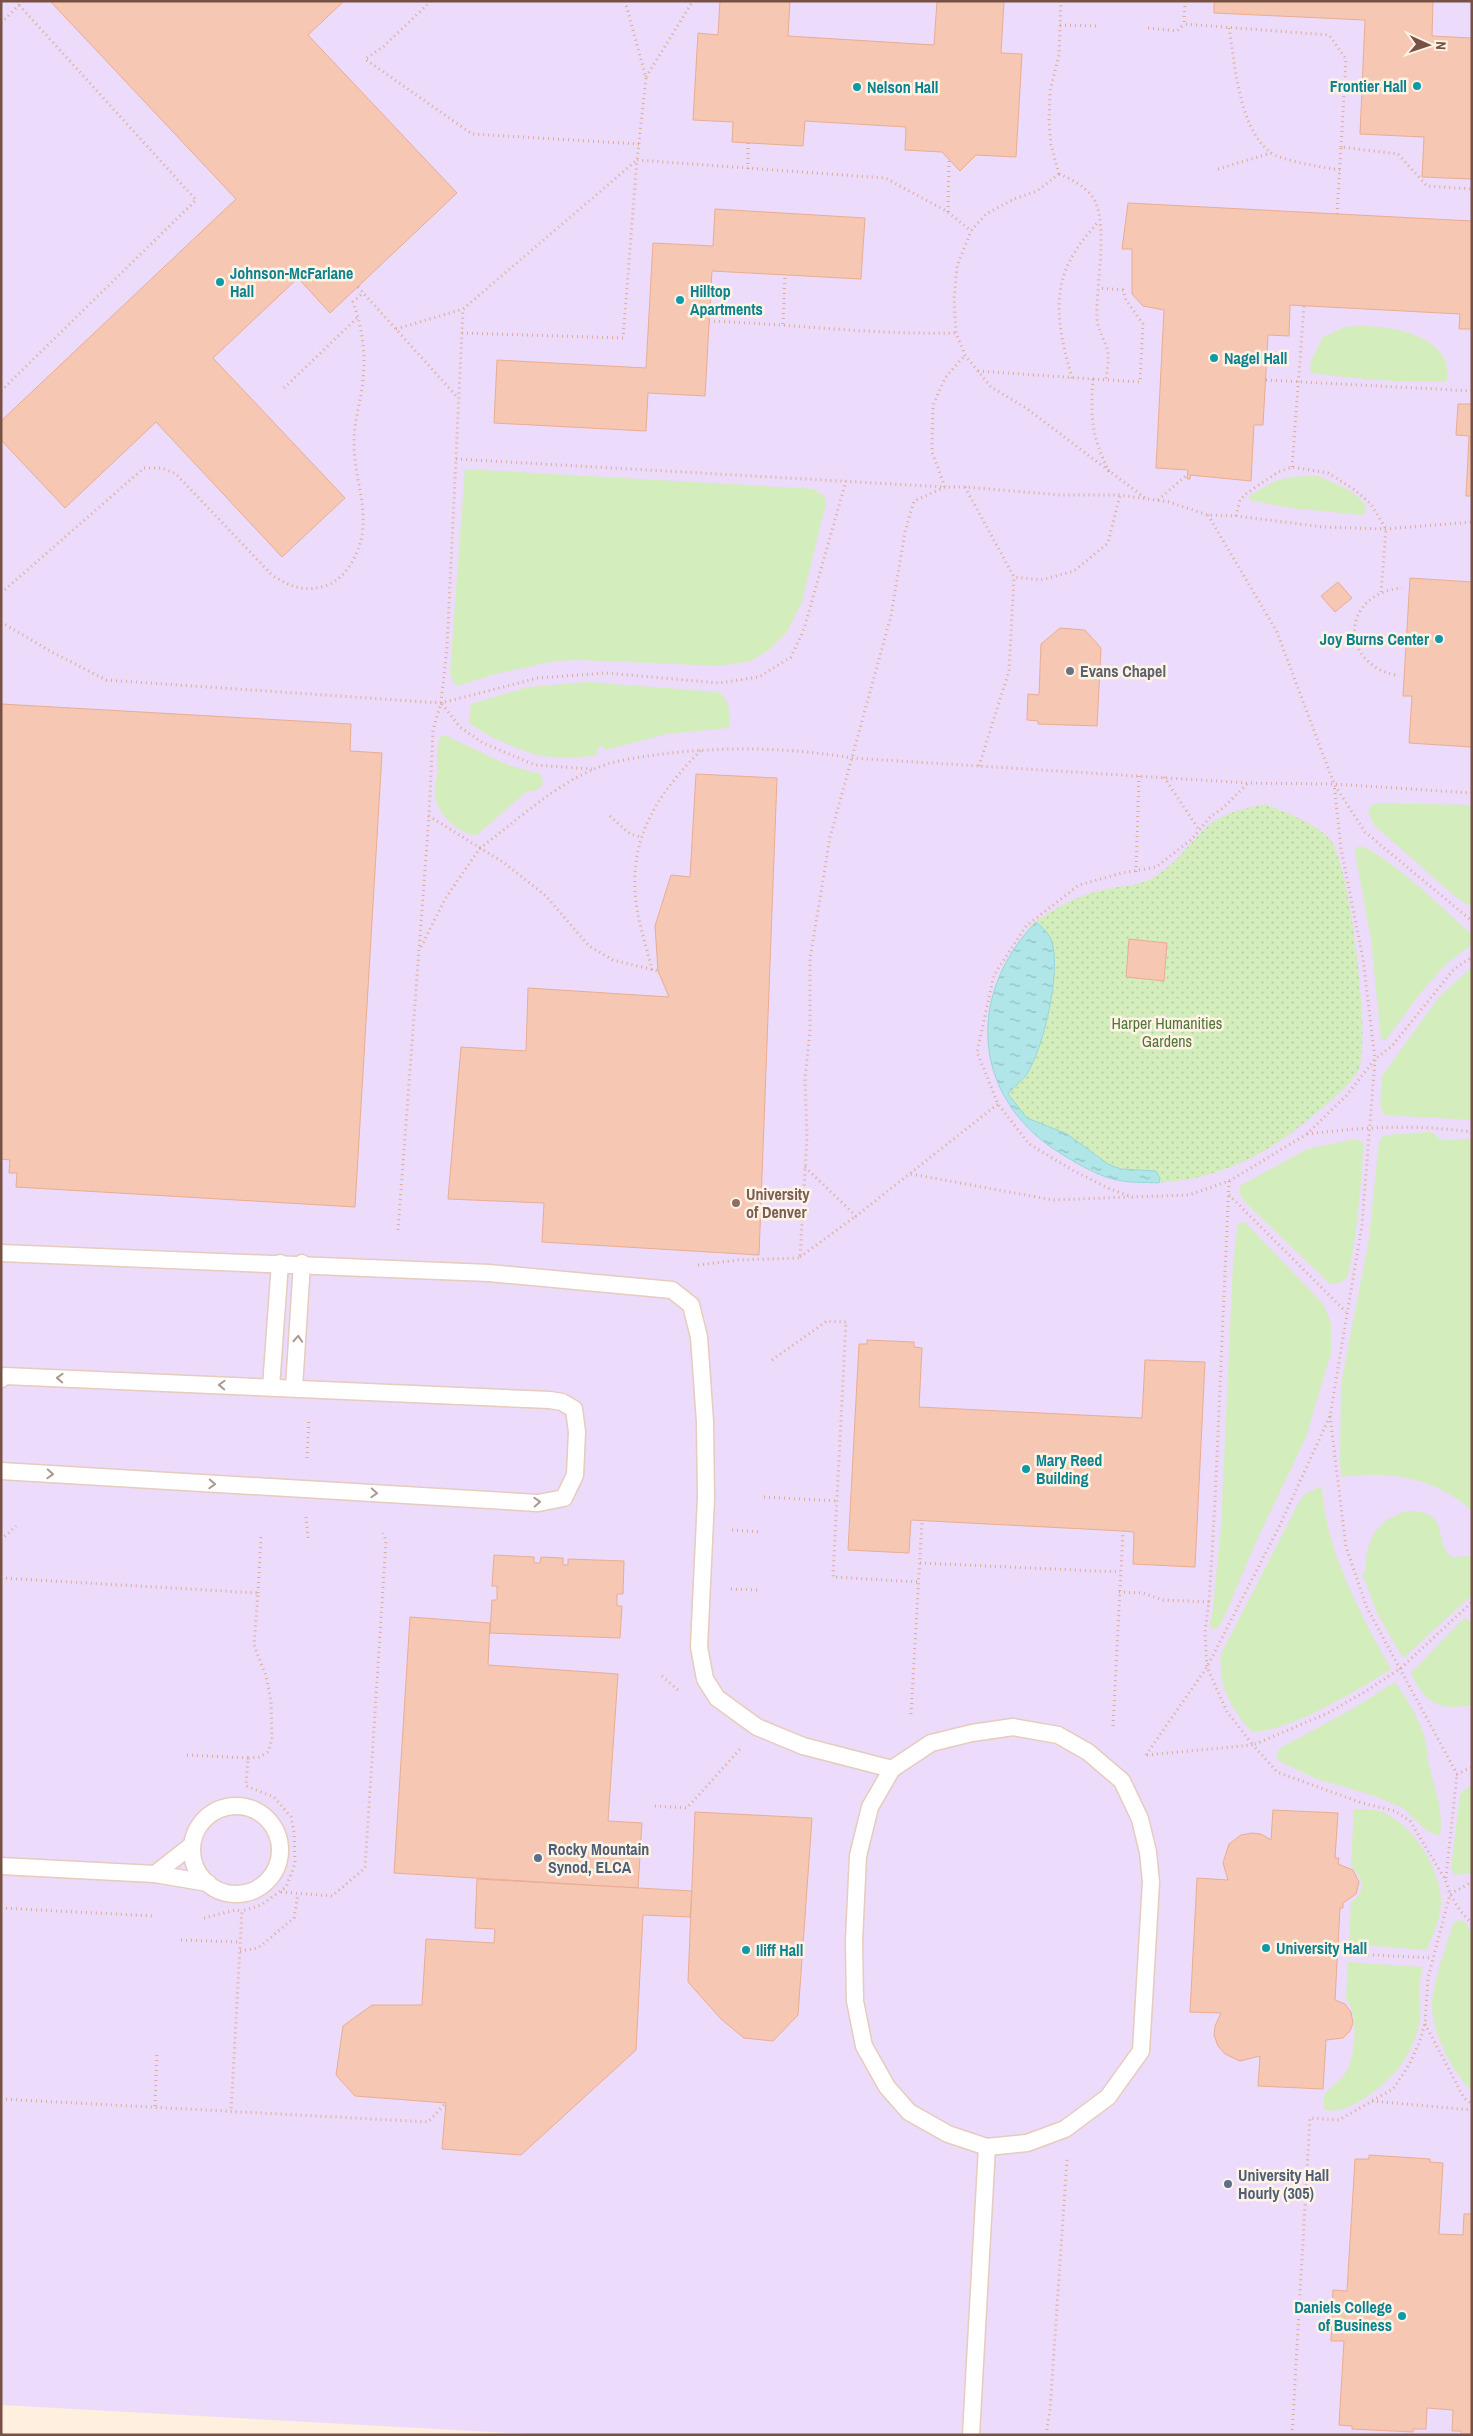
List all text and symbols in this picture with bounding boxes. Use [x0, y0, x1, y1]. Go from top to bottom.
north arrow [1403, 20, 1453, 70]
text: N [1432, 41, 1450, 50]
place label: Frontier Hall [1330, 75, 1407, 97]
place label: Nelson Hall [867, 76, 938, 98]
marker: Frontier Hall [1411, 80, 1423, 92]
marker: Nelson Hall [851, 81, 863, 93]
place label: Johnson-McFarlane Hall [230, 262, 353, 302]
marker: Johnson-McFarlane Hall [214, 276, 226, 288]
place label: Hilltop Apartments [690, 280, 763, 320]
marker: Hilltop Apartments [674, 294, 686, 306]
place label: Nagel Hall [1224, 347, 1287, 369]
marker: Nagel Hall [1208, 352, 1220, 364]
place label: Joy Burns Center [1320, 628, 1430, 650]
marker: Joy Burns Center [1433, 633, 1445, 645]
place label: Evans Chapel [1080, 660, 1166, 682]
marker: Evans Chapel [1064, 665, 1076, 677]
park label: Harper Humanities Gardens [1112, 1012, 1222, 1052]
place label: University of Denver [746, 1183, 810, 1223]
marker: University of Denver [730, 1197, 742, 1209]
one-way arrow [292, 1335, 303, 1343]
one-way arrow [56, 1373, 64, 1383]
one-way arrow [218, 1379, 226, 1390]
place label: Mary Reed Building [1036, 1449, 1102, 1489]
marker: Mary Reed Building [1020, 1463, 1032, 1475]
one-way arrow [46, 1469, 54, 1480]
one-way arrow [208, 1478, 216, 1489]
one-way arrow [371, 1488, 379, 1499]
one-way arrow [533, 1496, 541, 1507]
place label: Rocky Mountain Synod, ELCA [548, 1838, 649, 1878]
marker: Rocky Mountain Synod, ELCA [532, 1852, 544, 1864]
place label: University Hall [1276, 1937, 1367, 1959]
place label: Iliff Hall [756, 1939, 803, 1961]
marker: University Hall [1260, 1942, 1272, 1954]
marker: Iliff Hall [740, 1944, 752, 1956]
place label: University Hall Hourly (305) [1238, 2164, 1329, 2204]
marker: University Hall Hourly (305) [1222, 2178, 1234, 2190]
place label: Daniels College of Business [1294, 2296, 1392, 2336]
marker: Daniels College of Business [1396, 2310, 1408, 2322]

